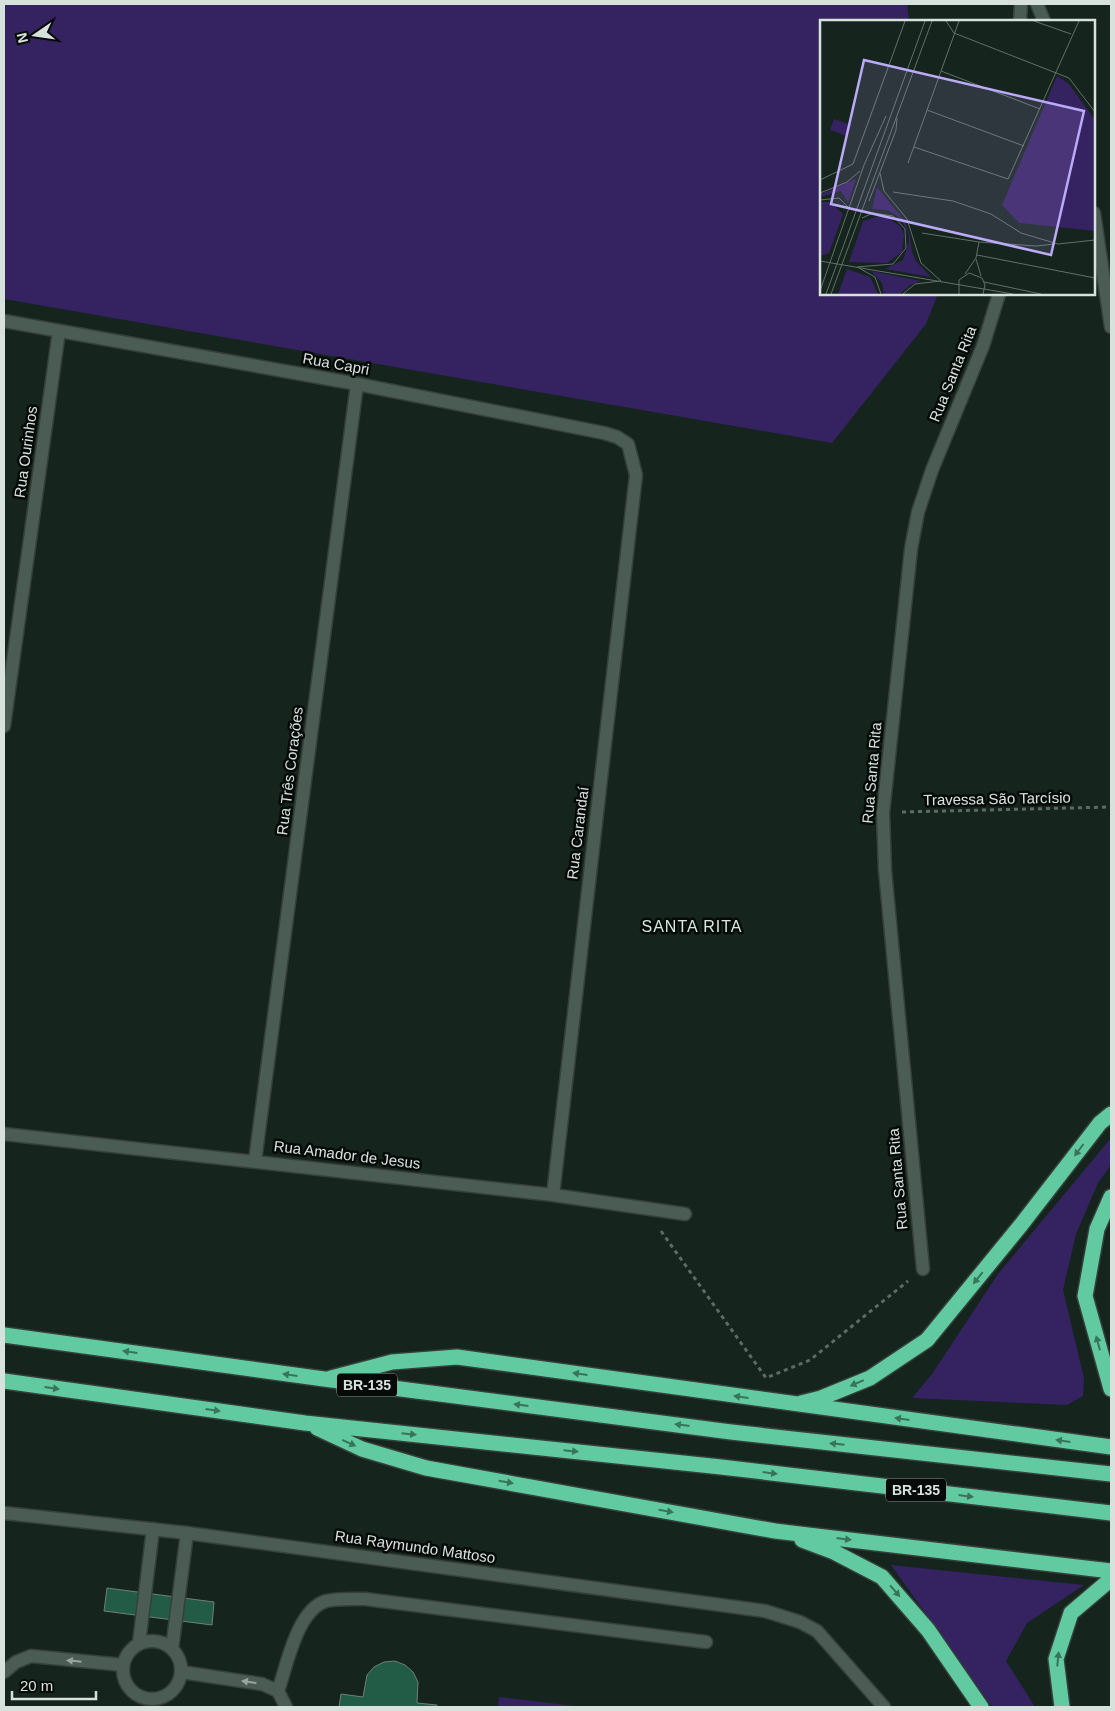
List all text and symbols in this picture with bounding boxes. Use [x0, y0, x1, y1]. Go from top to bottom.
north arrow [10, 10, 60, 60]
inset map [820, 20, 1095, 295]
text: N [13, 31, 31, 45]
street label: Rua Santa Rita [926, 323, 980, 424]
street label: Rua Capri [301, 349, 371, 378]
street label: Rua Ourinhos [11, 405, 40, 499]
street label: Rua Três Corações [273, 706, 306, 836]
street label: Rua Santa Rita [859, 721, 884, 824]
street label: Rua Carandaí [563, 785, 592, 880]
street label: Travessa São Tarcísio [923, 789, 1071, 808]
district label: SANTA RITA [642, 918, 742, 935]
street label: Rua Santa Rita [885, 1127, 910, 1230]
street label: Rua Amador de Jesus [273, 1137, 421, 1172]
one-way arrow [1073, 1143, 1084, 1156]
one-way arrow [972, 1271, 983, 1284]
one-way arrow [1093, 1335, 1101, 1350]
one-way arrow [121, 1348, 137, 1356]
one-way arrow [572, 1370, 588, 1378]
one-way arrow [282, 1371, 298, 1379]
road number: BR-135 [337, 1374, 397, 1396]
one-way arrow [849, 1379, 864, 1387]
one-way arrow [44, 1384, 60, 1392]
one-way arrow [732, 1393, 748, 1401]
one-way arrow [513, 1401, 529, 1409]
one-way arrow [205, 1406, 221, 1414]
one-way arrow [893, 1415, 909, 1423]
one-way arrow [674, 1421, 690, 1429]
one-way arrow [401, 1430, 417, 1438]
one-way arrow [1055, 1436, 1071, 1444]
one-way arrow [342, 1439, 356, 1447]
one-way arrow [828, 1440, 844, 1448]
one-way arrow [563, 1447, 579, 1455]
one-way arrow [762, 1469, 778, 1477]
road number: BR-135 [886, 1478, 946, 1502]
one-way arrow [499, 1479, 515, 1487]
one-way arrow [958, 1492, 974, 1500]
one-way arrow [659, 1507, 674, 1515]
street label: Rua Raymundo Mattoso [334, 1527, 496, 1566]
one-way arrow [836, 1535, 852, 1543]
one-way arrow [889, 1585, 900, 1598]
one-way arrow [1054, 1651, 1062, 1667]
one-way arrow [66, 1656, 82, 1664]
scale bar [12, 1668, 96, 1700]
text: 20 m [20, 1677, 53, 1694]
one-way arrow [241, 1678, 257, 1686]

